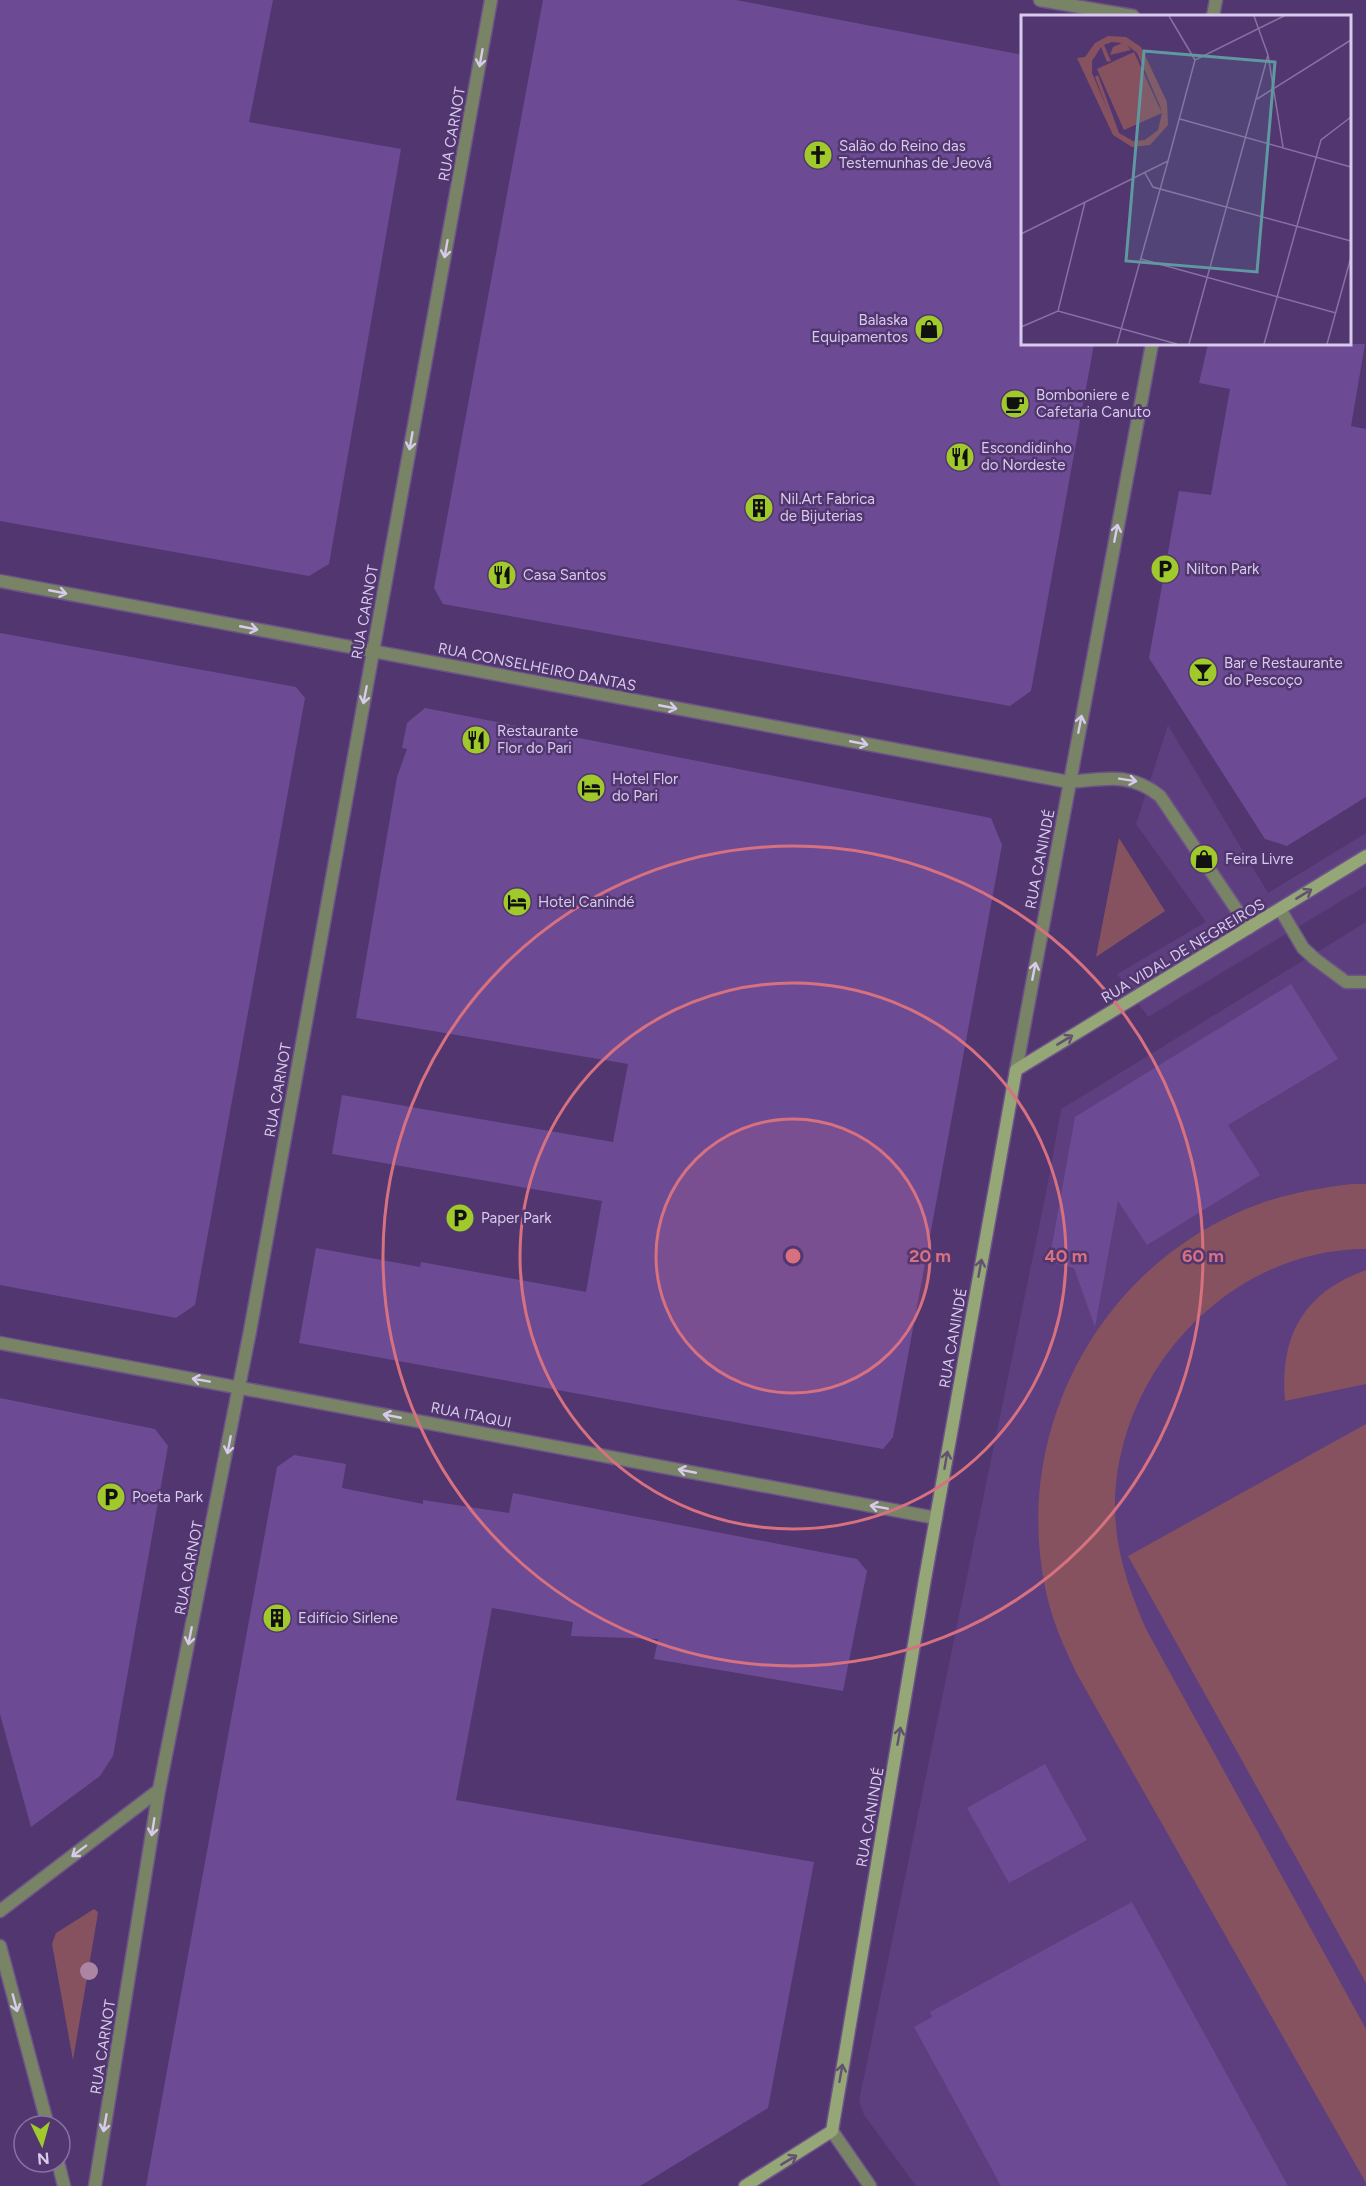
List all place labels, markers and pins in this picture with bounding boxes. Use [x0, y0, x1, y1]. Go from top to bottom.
place label: Salão do Reino das Testemunhas de Jeová [839, 137, 992, 172]
church icon: Salão do Reino das Testemunhas de Jeová [802, 139, 834, 171]
place label: Balaska Equipamentos [811, 311, 908, 346]
shop icon: Balaska Equipamentos [913, 313, 945, 345]
place label: Bomboniere e Cafetaria Canuto [1036, 386, 1151, 421]
cafe icon: Bomboniere e Cafetaria Canuto [999, 388, 1031, 420]
place label: Escondidinho do Nordeste [981, 439, 1072, 474]
restaurant icon: Escondidinho do Nordeste [944, 441, 976, 473]
place label: Nil.Art Fabrica de Bijuterias [780, 490, 875, 525]
building icon: Nil.Art Fabrica de Bijuterias [743, 492, 775, 524]
parking icon: Nilton Park [1149, 553, 1181, 585]
restaurant icon: Casa Santos [486, 559, 518, 591]
place label: Nilton Park [1186, 560, 1260, 578]
place label: Casa Santos [523, 566, 606, 584]
place label: Bar e Restaurante do Pescoço [1224, 654, 1343, 689]
bar icon: Bar e Restaurante do Pescoço [1187, 656, 1219, 688]
place label: Restaurante Flor do Pari [497, 722, 578, 757]
restaurant icon: Restaurante Flor do Pari [460, 724, 492, 756]
place label: Hotel Flor do Pari [612, 770, 678, 805]
hotel icon: Hotel Flor do Pari [575, 772, 607, 804]
shop icon: Feira Livre [1188, 843, 1220, 875]
place label: Feira Livre [1225, 850, 1294, 868]
hotel icon: Hotel Canindé [501, 886, 533, 918]
place label: Hotel Canindé [538, 893, 634, 911]
parking icon: Paper Park [444, 1202, 476, 1234]
place label: Paper Park [481, 1209, 552, 1227]
centre of rings [783, 1246, 803, 1266]
parking icon: Poeta Park [95, 1481, 127, 1513]
place label: Poeta Park [132, 1488, 204, 1506]
building icon: Edifício Sirlene [261, 1602, 293, 1634]
place label: Edifício Sirlene [298, 1609, 398, 1627]

